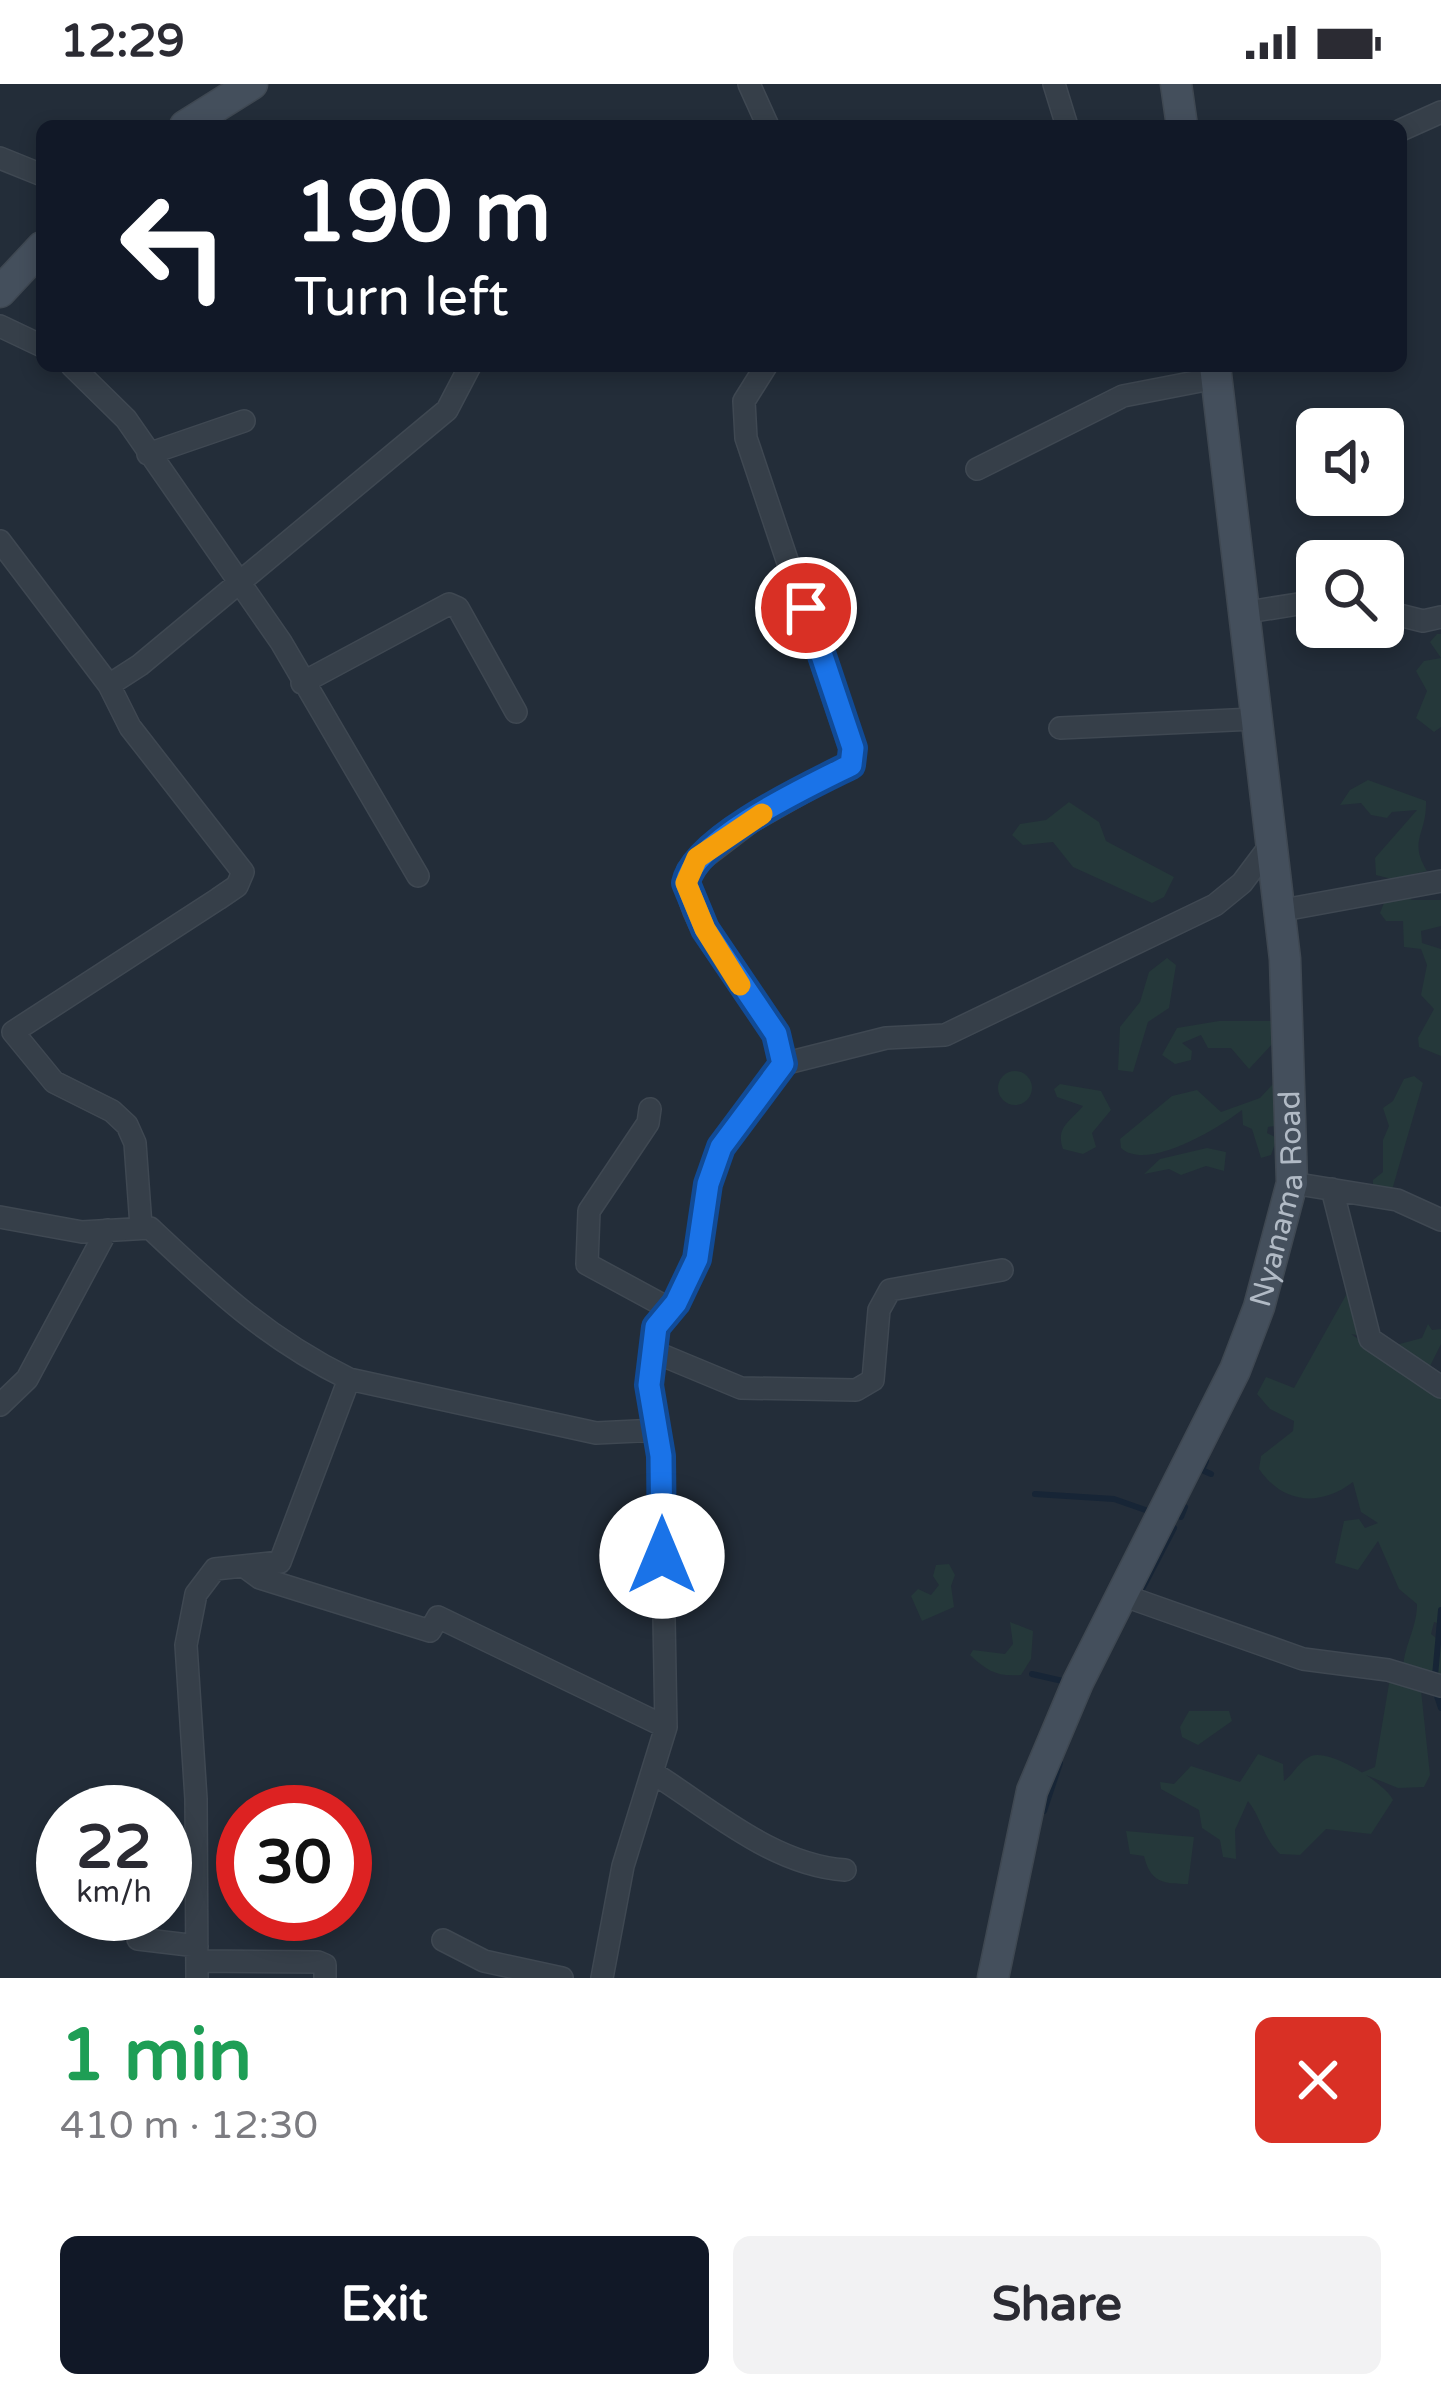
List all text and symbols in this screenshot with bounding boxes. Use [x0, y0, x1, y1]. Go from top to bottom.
text: 12:29 [60, 15, 185, 69]
text: 190 m [294, 163, 551, 264]
icon: left [96, 168, 252, 324]
text: Turn left [294, 265, 509, 330]
map controls [1296, 408, 1404, 648]
button: sound [1296, 408, 1404, 516]
button: search [1296, 540, 1404, 648]
pin [755, 557, 857, 659]
icon: arrive [773, 575, 839, 641]
street label: Nyanama Road [1242, 1090, 1311, 1311]
position arrow [599, 1493, 725, 1619]
speed limit sign: 30 [216, 1785, 372, 1941]
text: 22 [76, 1812, 152, 1884]
text: km/h [76, 1874, 152, 1911]
text: 1 min [60, 2013, 252, 2100]
button: close [1255, 2017, 1381, 2143]
text: 410 m · 12:30 [60, 2102, 318, 2149]
button: Exit [60, 2236, 709, 2374]
button: Share [733, 2236, 1381, 2374]

